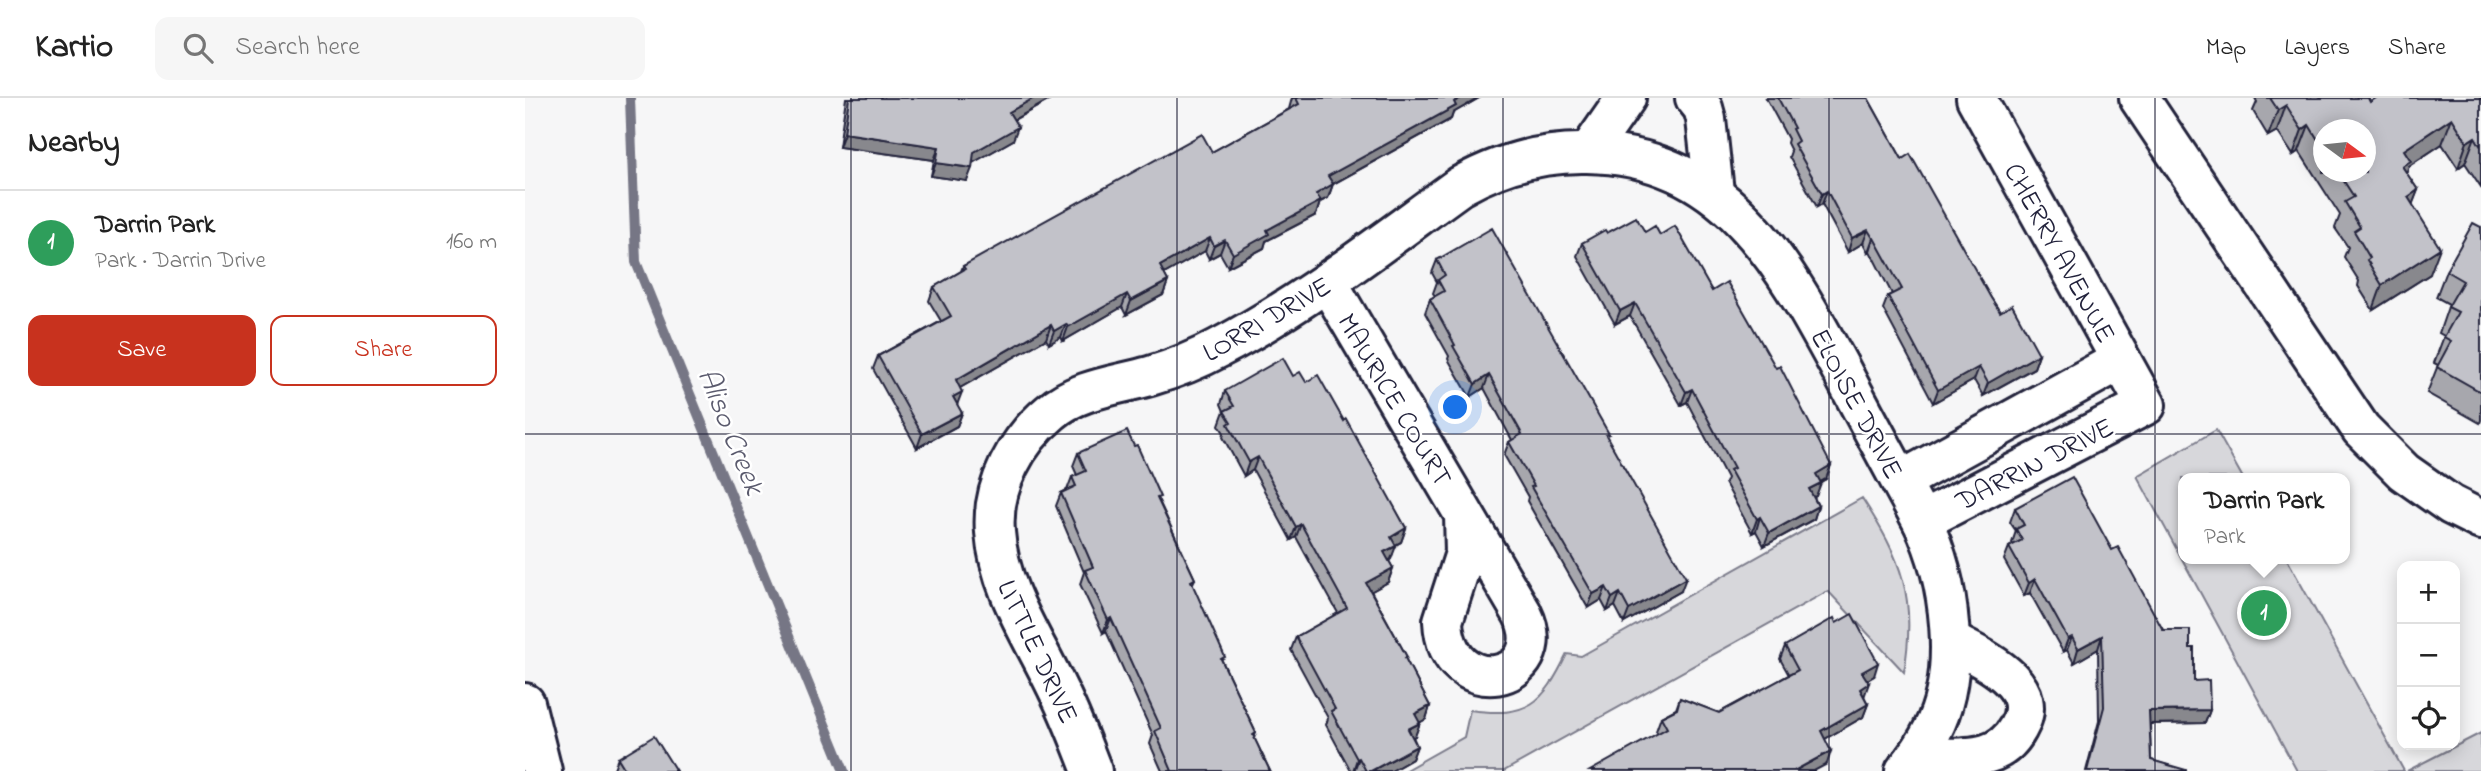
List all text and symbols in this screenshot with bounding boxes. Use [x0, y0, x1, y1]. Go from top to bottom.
search box [155, 17, 645, 80]
text: Kartio [35, 24, 113, 72]
icon: search [179, 29, 217, 67]
text: Search here [235, 29, 360, 67]
text: Map [2206, 31, 2246, 66]
text: Layers [2284, 31, 2350, 66]
text: Share [2388, 31, 2446, 66]
north arrow [2313, 119, 2376, 182]
text: Nearby [28, 122, 120, 166]
street label: CHERRY AVENUE [1991, 156, 2124, 351]
text: Darrin Park [95, 207, 215, 245]
text: 1 [47, 226, 55, 259]
text: 160 m [446, 226, 497, 259]
text: Park · Darrin Drive [95, 245, 266, 278]
street label: LORRI DRIVE [1196, 268, 1340, 374]
street label: MAURICE COURT [1325, 306, 1461, 495]
button: Save [28, 315, 256, 386]
button: Share [270, 315, 497, 386]
street label: ELOISE DRIVE [1798, 322, 1912, 487]
water label: Aliso Creek [684, 362, 775, 504]
your location [1438, 390, 1472, 424]
street label: DARRIN DRIVE [1949, 409, 2122, 524]
popup [2178, 473, 2350, 564]
text: Darrin Park [2204, 483, 2324, 521]
text: Park [2204, 521, 2245, 554]
map controls [2397, 561, 2460, 750]
button: + [2397, 561, 2460, 624]
street label: LITTLE DRIVE [985, 574, 1087, 731]
pin: 1 [2241, 587, 2287, 639]
button: − [2397, 624, 2460, 687]
button: locate [2397, 687, 2460, 750]

